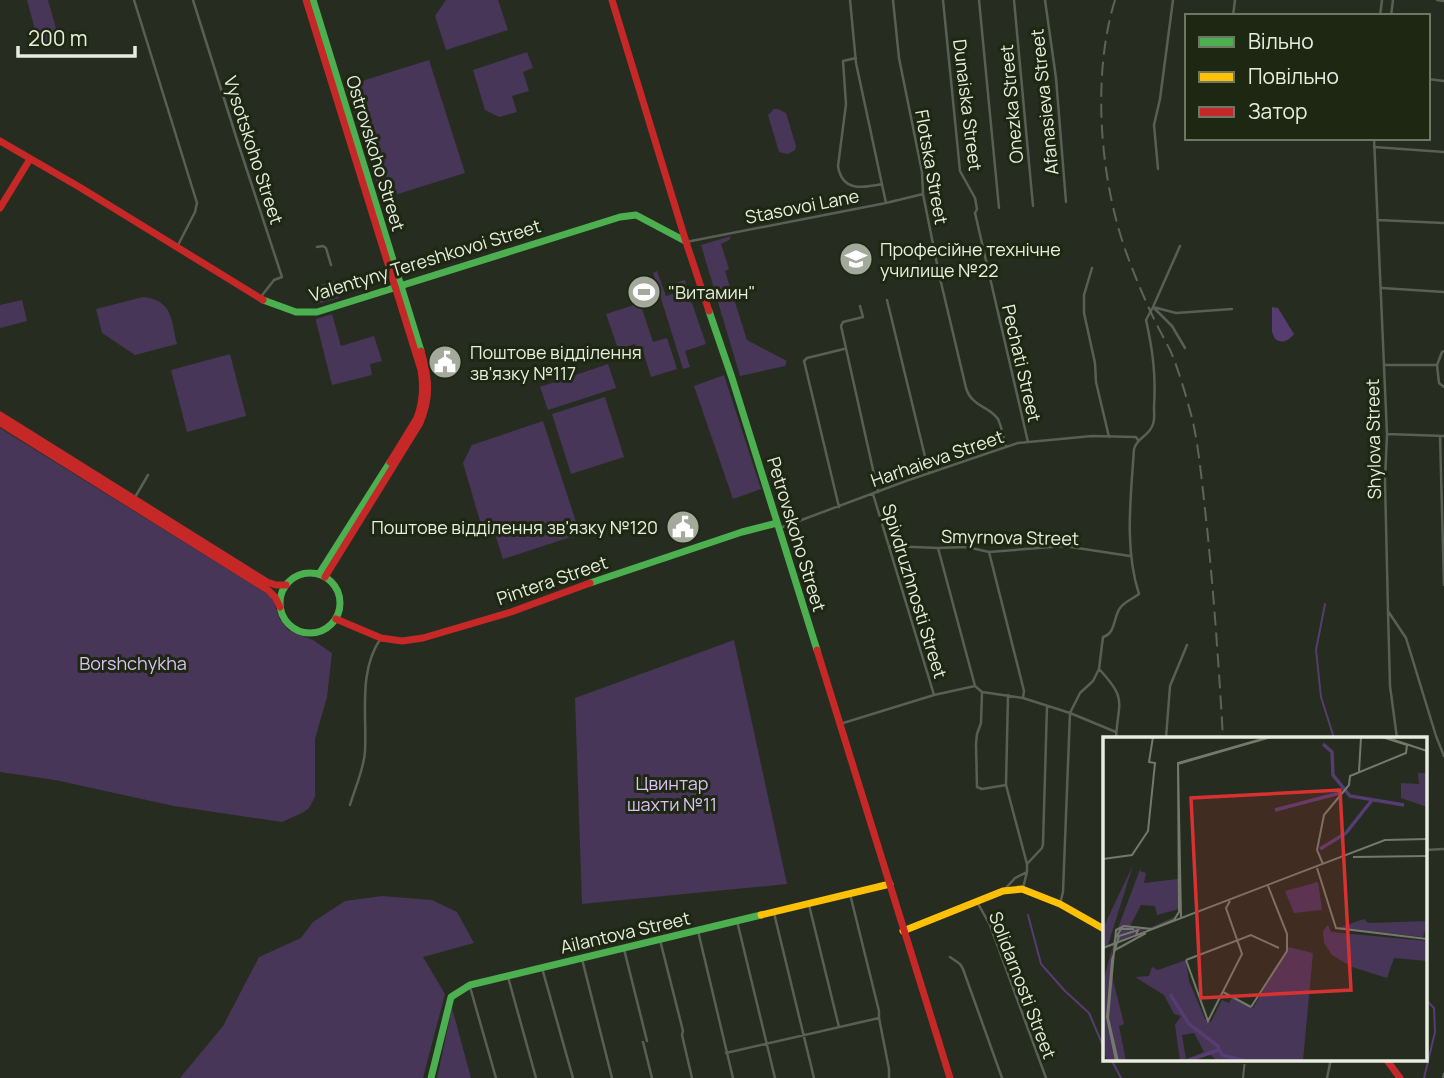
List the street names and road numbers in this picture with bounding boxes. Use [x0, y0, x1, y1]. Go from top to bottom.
street label: Afanasieva Street [1024, 28, 1064, 176]
street label: Dunaiska Street [948, 38, 988, 172]
street label: Onezka Street [994, 44, 1028, 164]
street label: Ostrovskoho Street [341, 72, 411, 234]
street label: Vysotskoho Street [219, 73, 289, 227]
street label: Flotska Street [910, 108, 954, 226]
street label: Stasovoi Lane [743, 183, 861, 229]
street label: Valentyny Tereshkovoi Street [306, 213, 544, 307]
street label: Pechati Street [997, 302, 1047, 424]
street label: Shylova Street [1360, 378, 1386, 500]
street label: Harhaieva Street [867, 424, 1007, 492]
street label: Petrovskoho Street [762, 454, 832, 614]
street label: Spivdruzhnosti Street [877, 501, 953, 681]
street label: Smyrnova Street [941, 524, 1079, 550]
street label: Pintera Street [493, 550, 611, 610]
street label: Ailantova Street [558, 905, 692, 959]
street label: Solidarnosti Street [984, 908, 1062, 1062]

